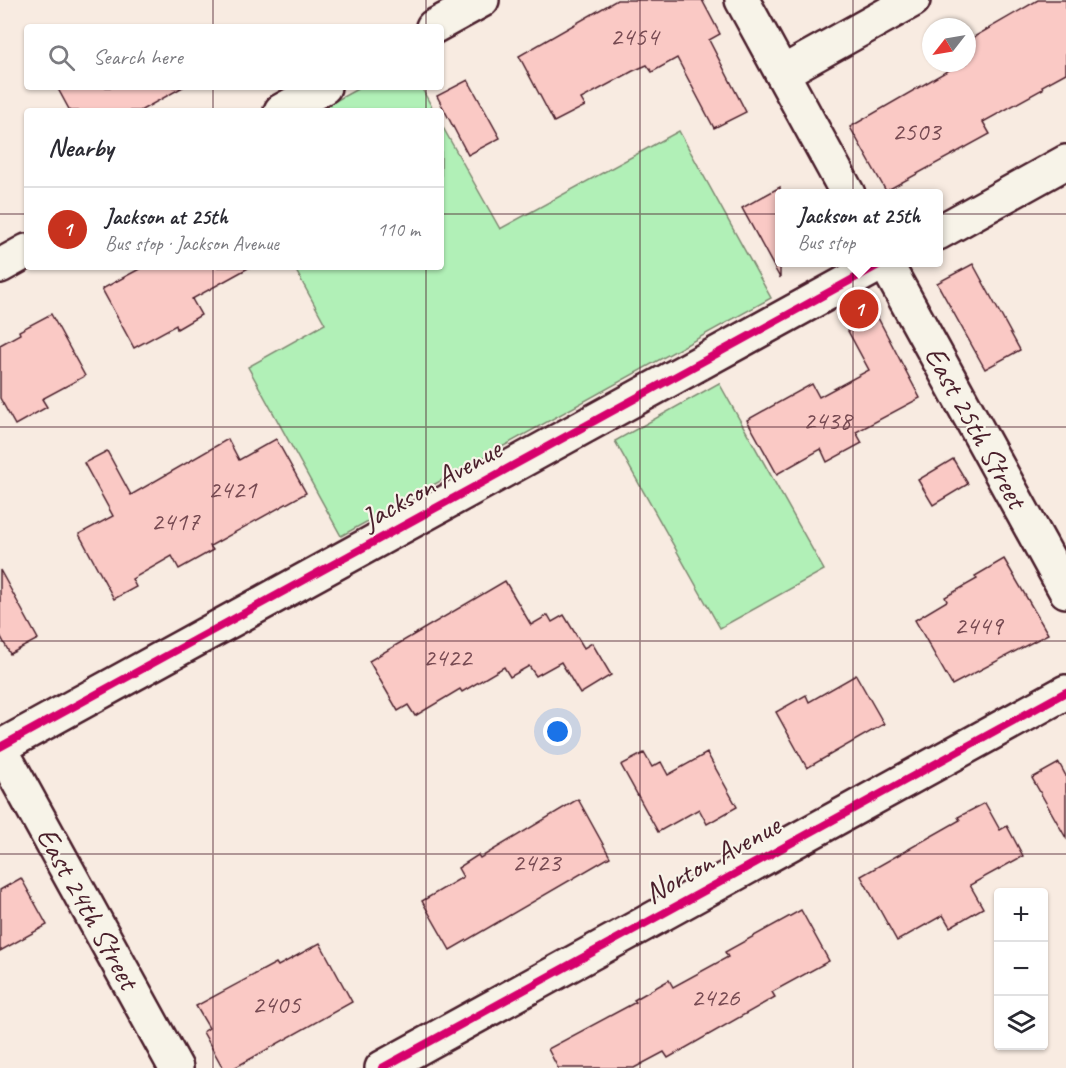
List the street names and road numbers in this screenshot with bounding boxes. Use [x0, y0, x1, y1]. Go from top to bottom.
street label: East 25th Street [916, 340, 1037, 517]
street label: Jackson Avenue [353, 429, 510, 539]
street label: Norton Avenue [637, 805, 789, 912]
street label: East 24th Street [28, 821, 149, 998]

